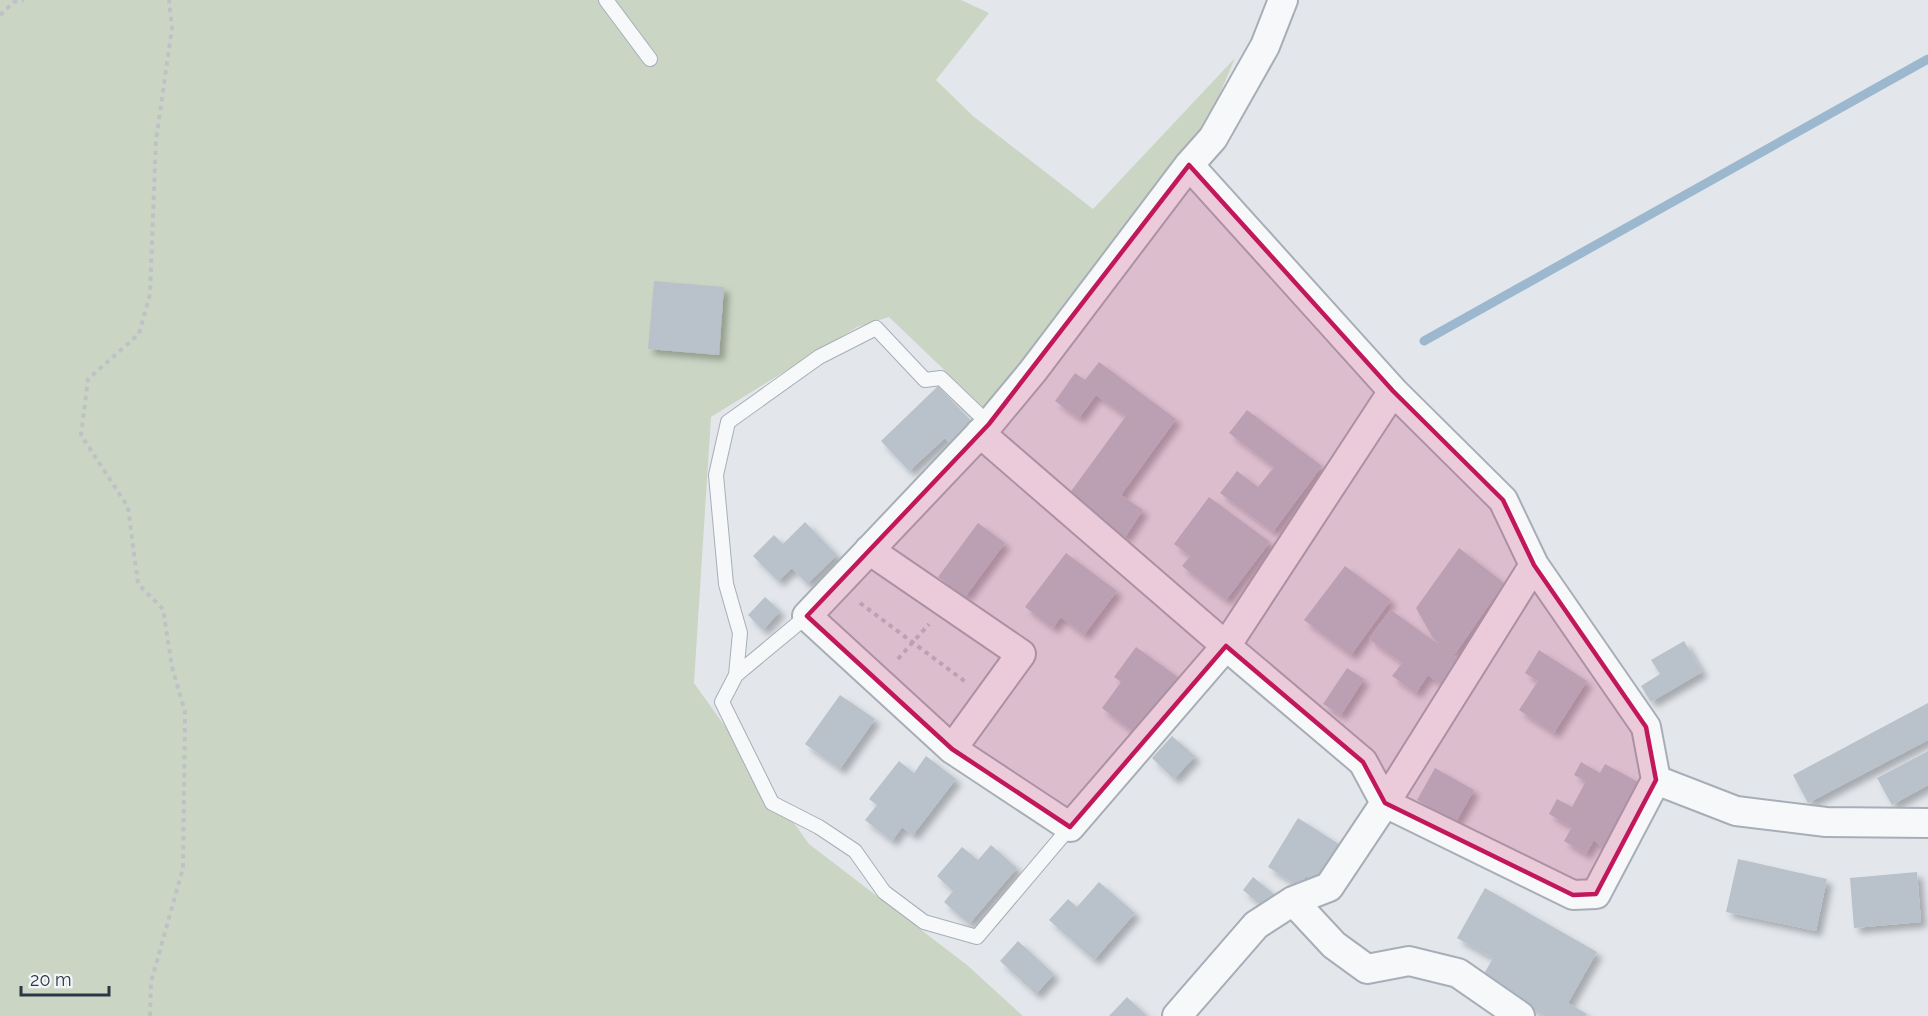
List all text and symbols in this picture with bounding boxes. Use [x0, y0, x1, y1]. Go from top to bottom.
scale bar [21, 959, 110, 997]
text: 20 m [30, 969, 72, 990]

